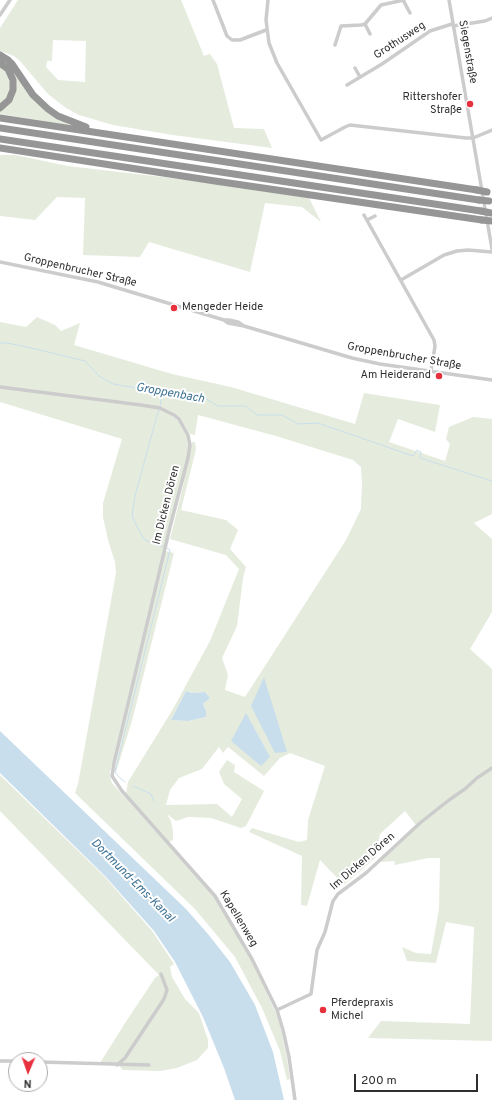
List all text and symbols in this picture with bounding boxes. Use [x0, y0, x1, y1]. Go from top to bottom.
street label: Grothusweg [372, 19, 428, 63]
street label: Siegenstraße [455, 19, 479, 85]
place label: Rittershofer Straße [402, 91, 462, 117]
marker: Rittershofer Straße [465, 99, 475, 109]
street label: Groppenbrucher Straße [22, 252, 138, 290]
place label: Mengeder Heide [182, 301, 263, 315]
marker: Mengeder Heide [169, 303, 179, 313]
street label: Groppenbrucher Straße [346, 340, 462, 374]
place label: Am Heiderand [360, 369, 431, 383]
marker: Am Heiderand [434, 371, 444, 381]
water label: Groppenbach [135, 381, 205, 407]
street label: Im Dicken Dören [151, 464, 183, 546]
street label: Im Dicken Dören [328, 830, 398, 894]
water label: Dortmund-Ems-Kanal [87, 836, 177, 926]
street label: Kapellenweg [216, 888, 260, 950]
place label: Pferdepraxis Michel [331, 997, 393, 1023]
marker: Pferdepraxis Michel [318, 1005, 328, 1015]
north arrow [8, 1052, 48, 1092]
scale bar [356, 1066, 480, 1092]
text: 200 m [361, 1073, 397, 1089]
text: N [23, 1076, 32, 1090]

